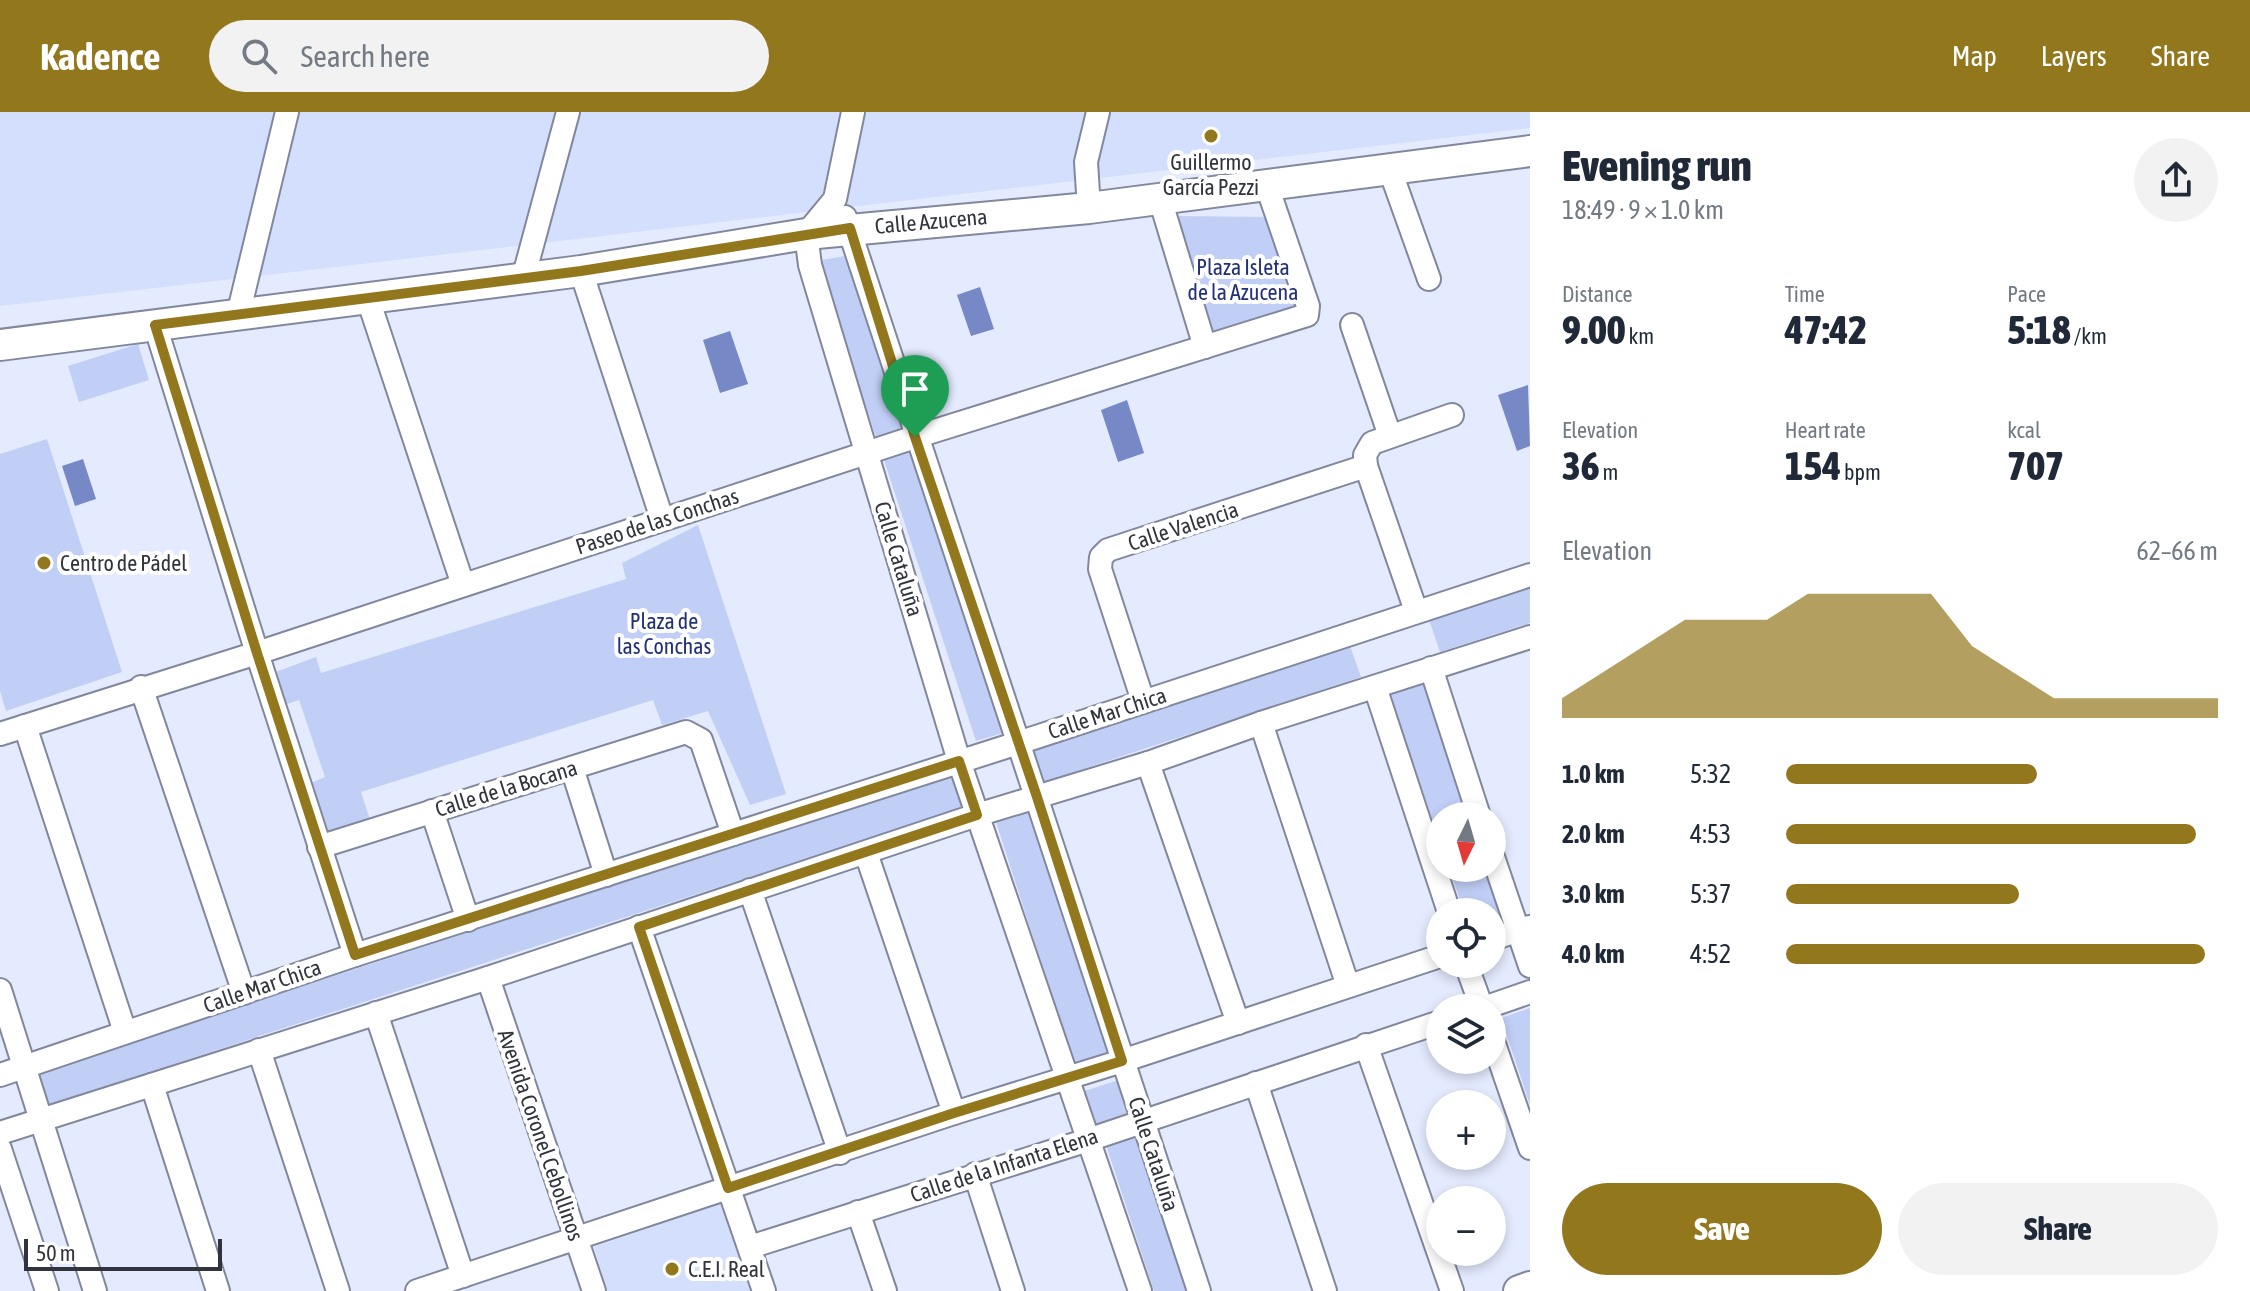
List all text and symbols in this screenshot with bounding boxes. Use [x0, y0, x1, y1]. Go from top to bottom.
search box [209, 20, 769, 92]
icon: search [237, 34, 281, 78]
text: Kadence [40, 35, 161, 78]
text: Search here [301, 39, 430, 73]
text: Map [1952, 40, 1997, 72]
text: Layers [2041, 40, 2107, 72]
text: Share [2151, 40, 2210, 72]
marker: Guillermo García Pezzi [1202, 127, 1220, 145]
button: share [2134, 138, 2218, 222]
text: Evening run [1562, 140, 1752, 190]
place label: Guillermo García Pezzi [1163, 149, 1259, 200]
text: 18:49 · 9 × 1.0 km [1562, 195, 1724, 225]
street label: Calle Azucena [874, 203, 988, 239]
park label: Plaza Isleta de la Azucena [1188, 254, 1298, 305]
text: Distance [1562, 281, 1633, 307]
text: Time [1785, 281, 1825, 307]
text: Pace [2007, 281, 2046, 307]
text: 9.00 [1562, 307, 1626, 352]
text: 47:42 [1785, 307, 1867, 352]
text: 5:18 [2007, 307, 2071, 352]
text: km [1626, 323, 1654, 349]
text: /km [2071, 323, 2107, 349]
pin [881, 355, 949, 437]
icon: arrive [893, 367, 937, 411]
text: Elevation [1562, 417, 1638, 443]
text: Heart rate [1785, 417, 1866, 443]
text: kcal [2007, 417, 2041, 443]
text: 36 [1562, 443, 1600, 488]
text: 154 [1785, 443, 1841, 488]
text: 707 [2007, 443, 2064, 488]
text: m [1600, 459, 1618, 485]
text: bpm [1841, 459, 1881, 485]
street label: Paseo de las Conchas [572, 482, 742, 560]
street label: Calle Valencia [1124, 496, 1242, 556]
street label: Calle Cataluña [869, 498, 929, 620]
text: Elevation [1562, 536, 1652, 566]
text: 62–66 m [2136, 536, 2218, 566]
place label: Centro de Pádel [60, 550, 187, 576]
marker: Centro de Pádel [35, 554, 53, 572]
park label: Plaza de las Conchas [617, 608, 712, 659]
street label: Calle Mar Chica [1044, 682, 1170, 744]
street label: Calle de la Bocana [432, 754, 580, 822]
text: 1.0 km [1562, 759, 1625, 789]
text: 5:32 [1690, 759, 1731, 789]
north arrow [1426, 802, 1506, 882]
map controls [1426, 802, 1506, 1266]
text: 2.0 km [1562, 819, 1625, 849]
text: 4:53 [1690, 819, 1731, 849]
text: 3.0 km [1562, 879, 1625, 909]
text: 5:37 [1690, 879, 1731, 909]
button: locate [1426, 898, 1506, 978]
text: 4.0 km [1562, 939, 1625, 969]
text: 4:52 [1690, 939, 1731, 969]
street label: Calle Mar Chica [200, 954, 324, 1018]
button: layers [1426, 994, 1506, 1074]
street label: Avenida Coronel Cebollinos [493, 1026, 589, 1244]
button: + [1426, 1090, 1506, 1170]
street label: Calle Cataluña [1123, 1094, 1185, 1214]
street label: Calle de la Infanta Elena [907, 1122, 1101, 1208]
button: Save [1562, 1183, 1882, 1275]
button: Share [1898, 1183, 2218, 1275]
button: − [1426, 1186, 1506, 1266]
scale bar [24, 1235, 222, 1271]
text: 50 m [36, 1240, 76, 1266]
place label: C.E.I. Real [688, 1256, 765, 1282]
marker: C.E.I. Real [663, 1260, 681, 1278]

